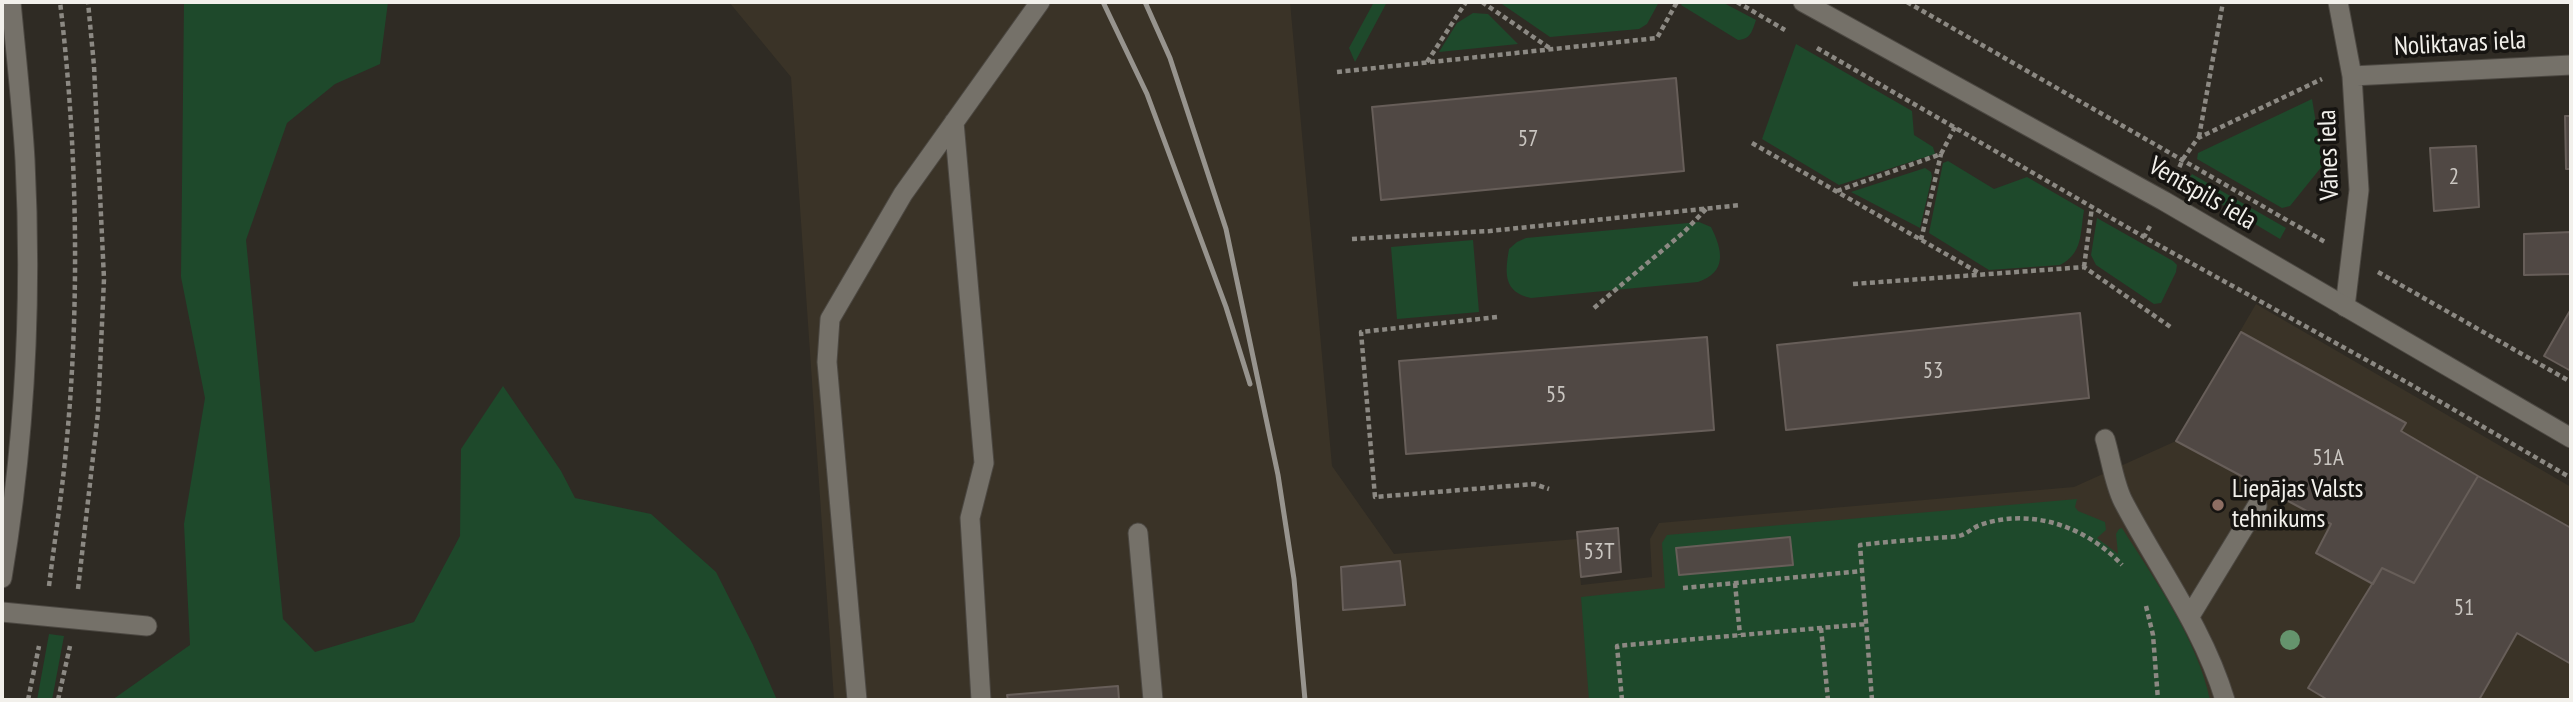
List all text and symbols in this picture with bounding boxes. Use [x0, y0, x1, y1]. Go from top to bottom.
street label: Noliktavas iela [2393, 25, 2527, 63]
street label: Vānes iela [2312, 109, 2346, 201]
house number: 57 [1518, 125, 1538, 153]
street label: Ventspils iela [2143, 151, 2261, 237]
house number: 2 [2449, 163, 2459, 191]
house number: 53 [1923, 357, 1943, 385]
house number: 55 [1546, 381, 1566, 409]
house number: 51A [2312, 444, 2344, 472]
place label: Liepājas Valsts tehnikums [2232, 474, 2363, 536]
marker: Liepājas Valsts tehnikums [2210, 497, 2226, 513]
house number: 53T [1584, 538, 1614, 566]
house number: 51 [2454, 594, 2474, 622]

